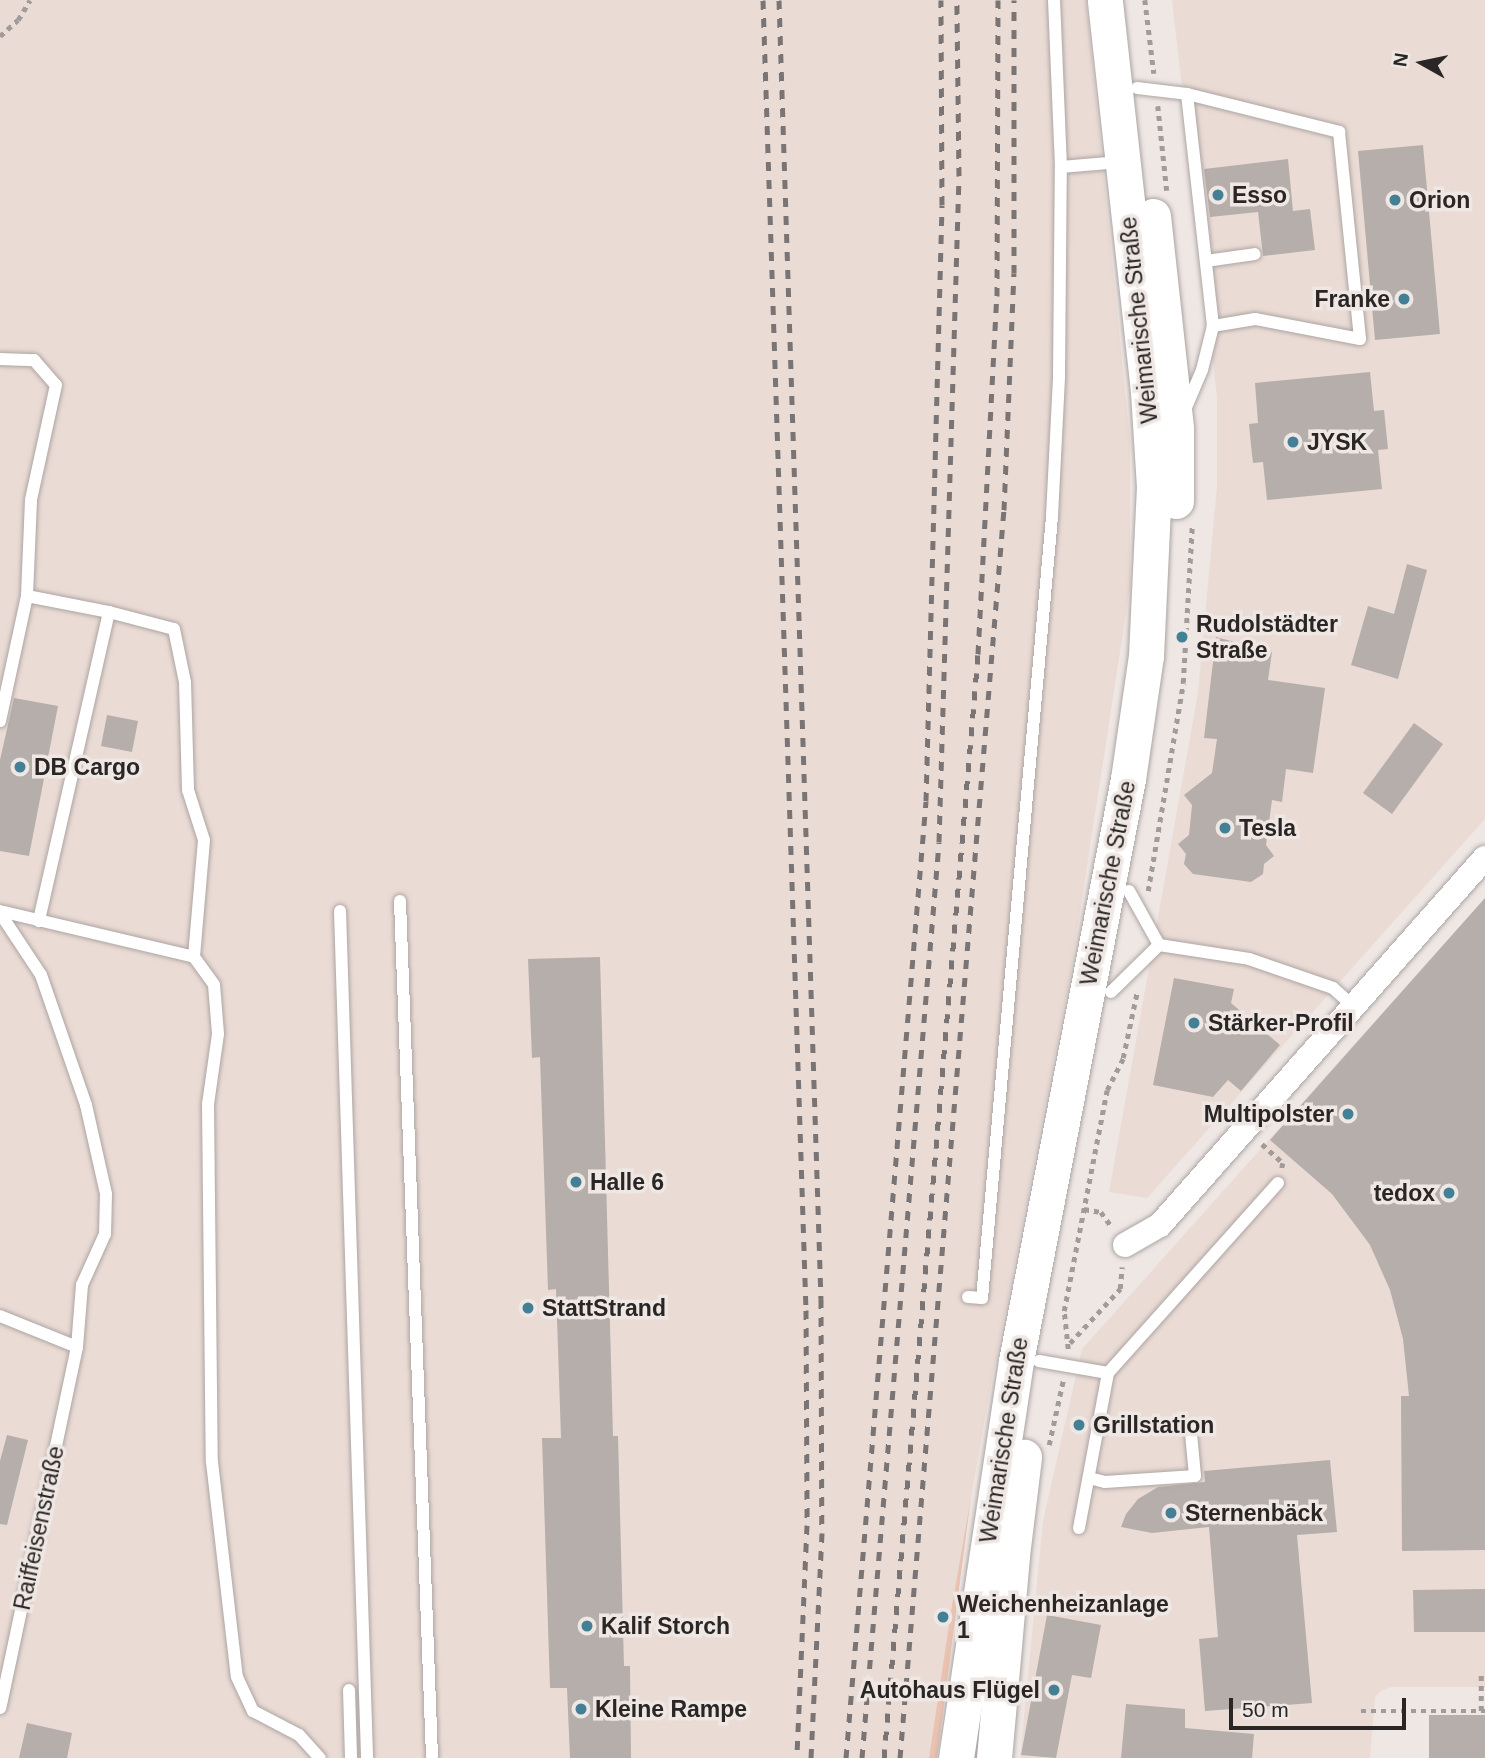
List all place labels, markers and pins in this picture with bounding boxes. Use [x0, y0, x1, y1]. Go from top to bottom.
place label: Esso [1232, 181, 1287, 209]
place label: Orion [1409, 186, 1470, 214]
marker: Esso [1210, 187, 1226, 203]
marker: Orion [1387, 192, 1403, 208]
place label: Franke [1315, 285, 1390, 313]
marker: Franke [1396, 291, 1412, 307]
place label: JYSK [1307, 428, 1367, 456]
marker: JYSK [1285, 434, 1301, 450]
place label: Rudolstädter Straße [1196, 610, 1338, 664]
marker: Rudolstädter Straße [1174, 629, 1190, 645]
place label: DB Cargo [34, 753, 140, 781]
marker: DB Cargo [12, 759, 28, 775]
place label: Tesla [1239, 814, 1296, 842]
marker: Tesla [1217, 820, 1233, 836]
place label: Stärker-Profil [1208, 1009, 1354, 1037]
marker: Stärker-Profil [1186, 1015, 1202, 1031]
place label: Multipolster [1204, 1100, 1334, 1128]
marker: Multipolster [1340, 1106, 1356, 1122]
place label: Halle 6 [590, 1168, 664, 1196]
marker: Halle 6 [568, 1174, 584, 1190]
place label: tedox [1374, 1179, 1435, 1207]
marker: tedox [1441, 1185, 1457, 1201]
place label: StattStrand [542, 1294, 666, 1322]
marker: StattStrand [520, 1300, 536, 1316]
place label: Grillstation [1093, 1411, 1214, 1439]
marker: Grillstation [1071, 1417, 1087, 1433]
place label: Sternenbäck [1185, 1499, 1323, 1527]
marker: Sternenbäck [1163, 1505, 1179, 1521]
place label: Weichenheizanlage 1 [957, 1590, 1169, 1644]
marker: Weichenheizanlage 1 [935, 1609, 951, 1625]
place label: Kalif Storch [601, 1612, 730, 1640]
marker: Kalif Storch [579, 1618, 595, 1634]
place label: Autohaus Flügel [860, 1676, 1040, 1704]
marker: Autohaus Flügel [1046, 1682, 1062, 1698]
place label: Kleine Rampe [595, 1695, 747, 1723]
marker: Kleine Rampe [573, 1701, 589, 1717]

